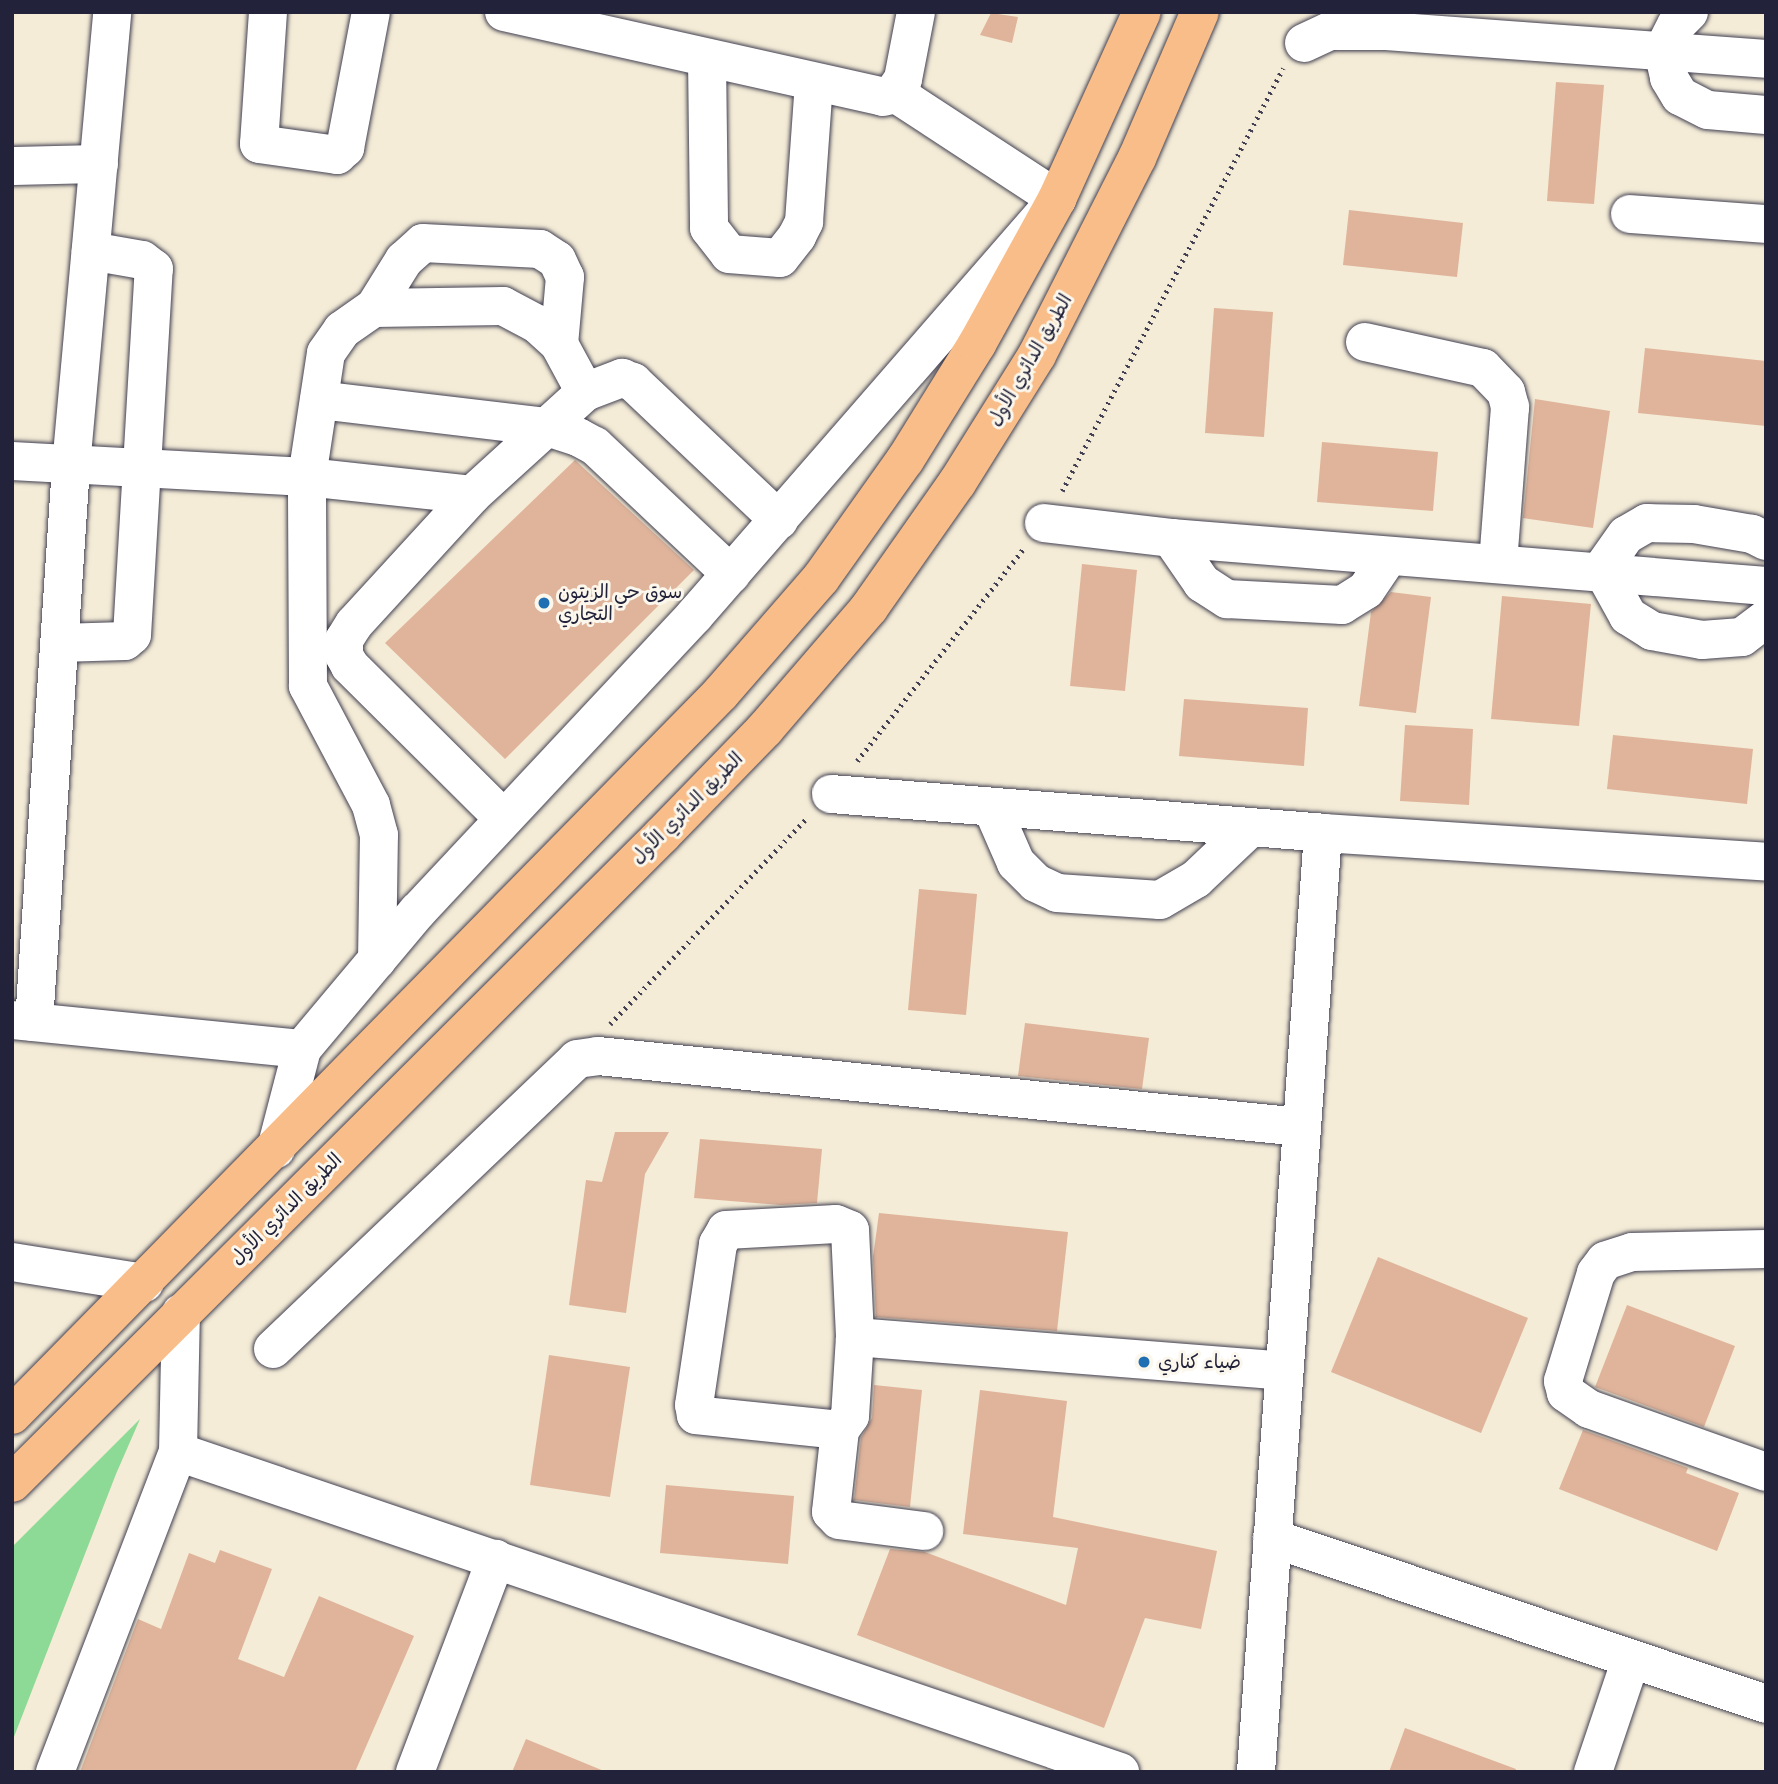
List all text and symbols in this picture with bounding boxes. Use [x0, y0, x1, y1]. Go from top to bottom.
street label: الطريق الدائري الأول [983, 290, 1077, 430]
place label: سوق حي الزيتون التجاري [558, 581, 682, 625]
marker: سوق حي الزيتون التجاري [536, 595, 552, 611]
street label: الطريق الدائري الأول [626, 747, 748, 869]
street label: الطريق الدائري الأول [225, 1148, 347, 1270]
place label: ضياء كناري [1158, 1351, 1241, 1373]
marker: ضياء كناري [1136, 1354, 1152, 1370]

